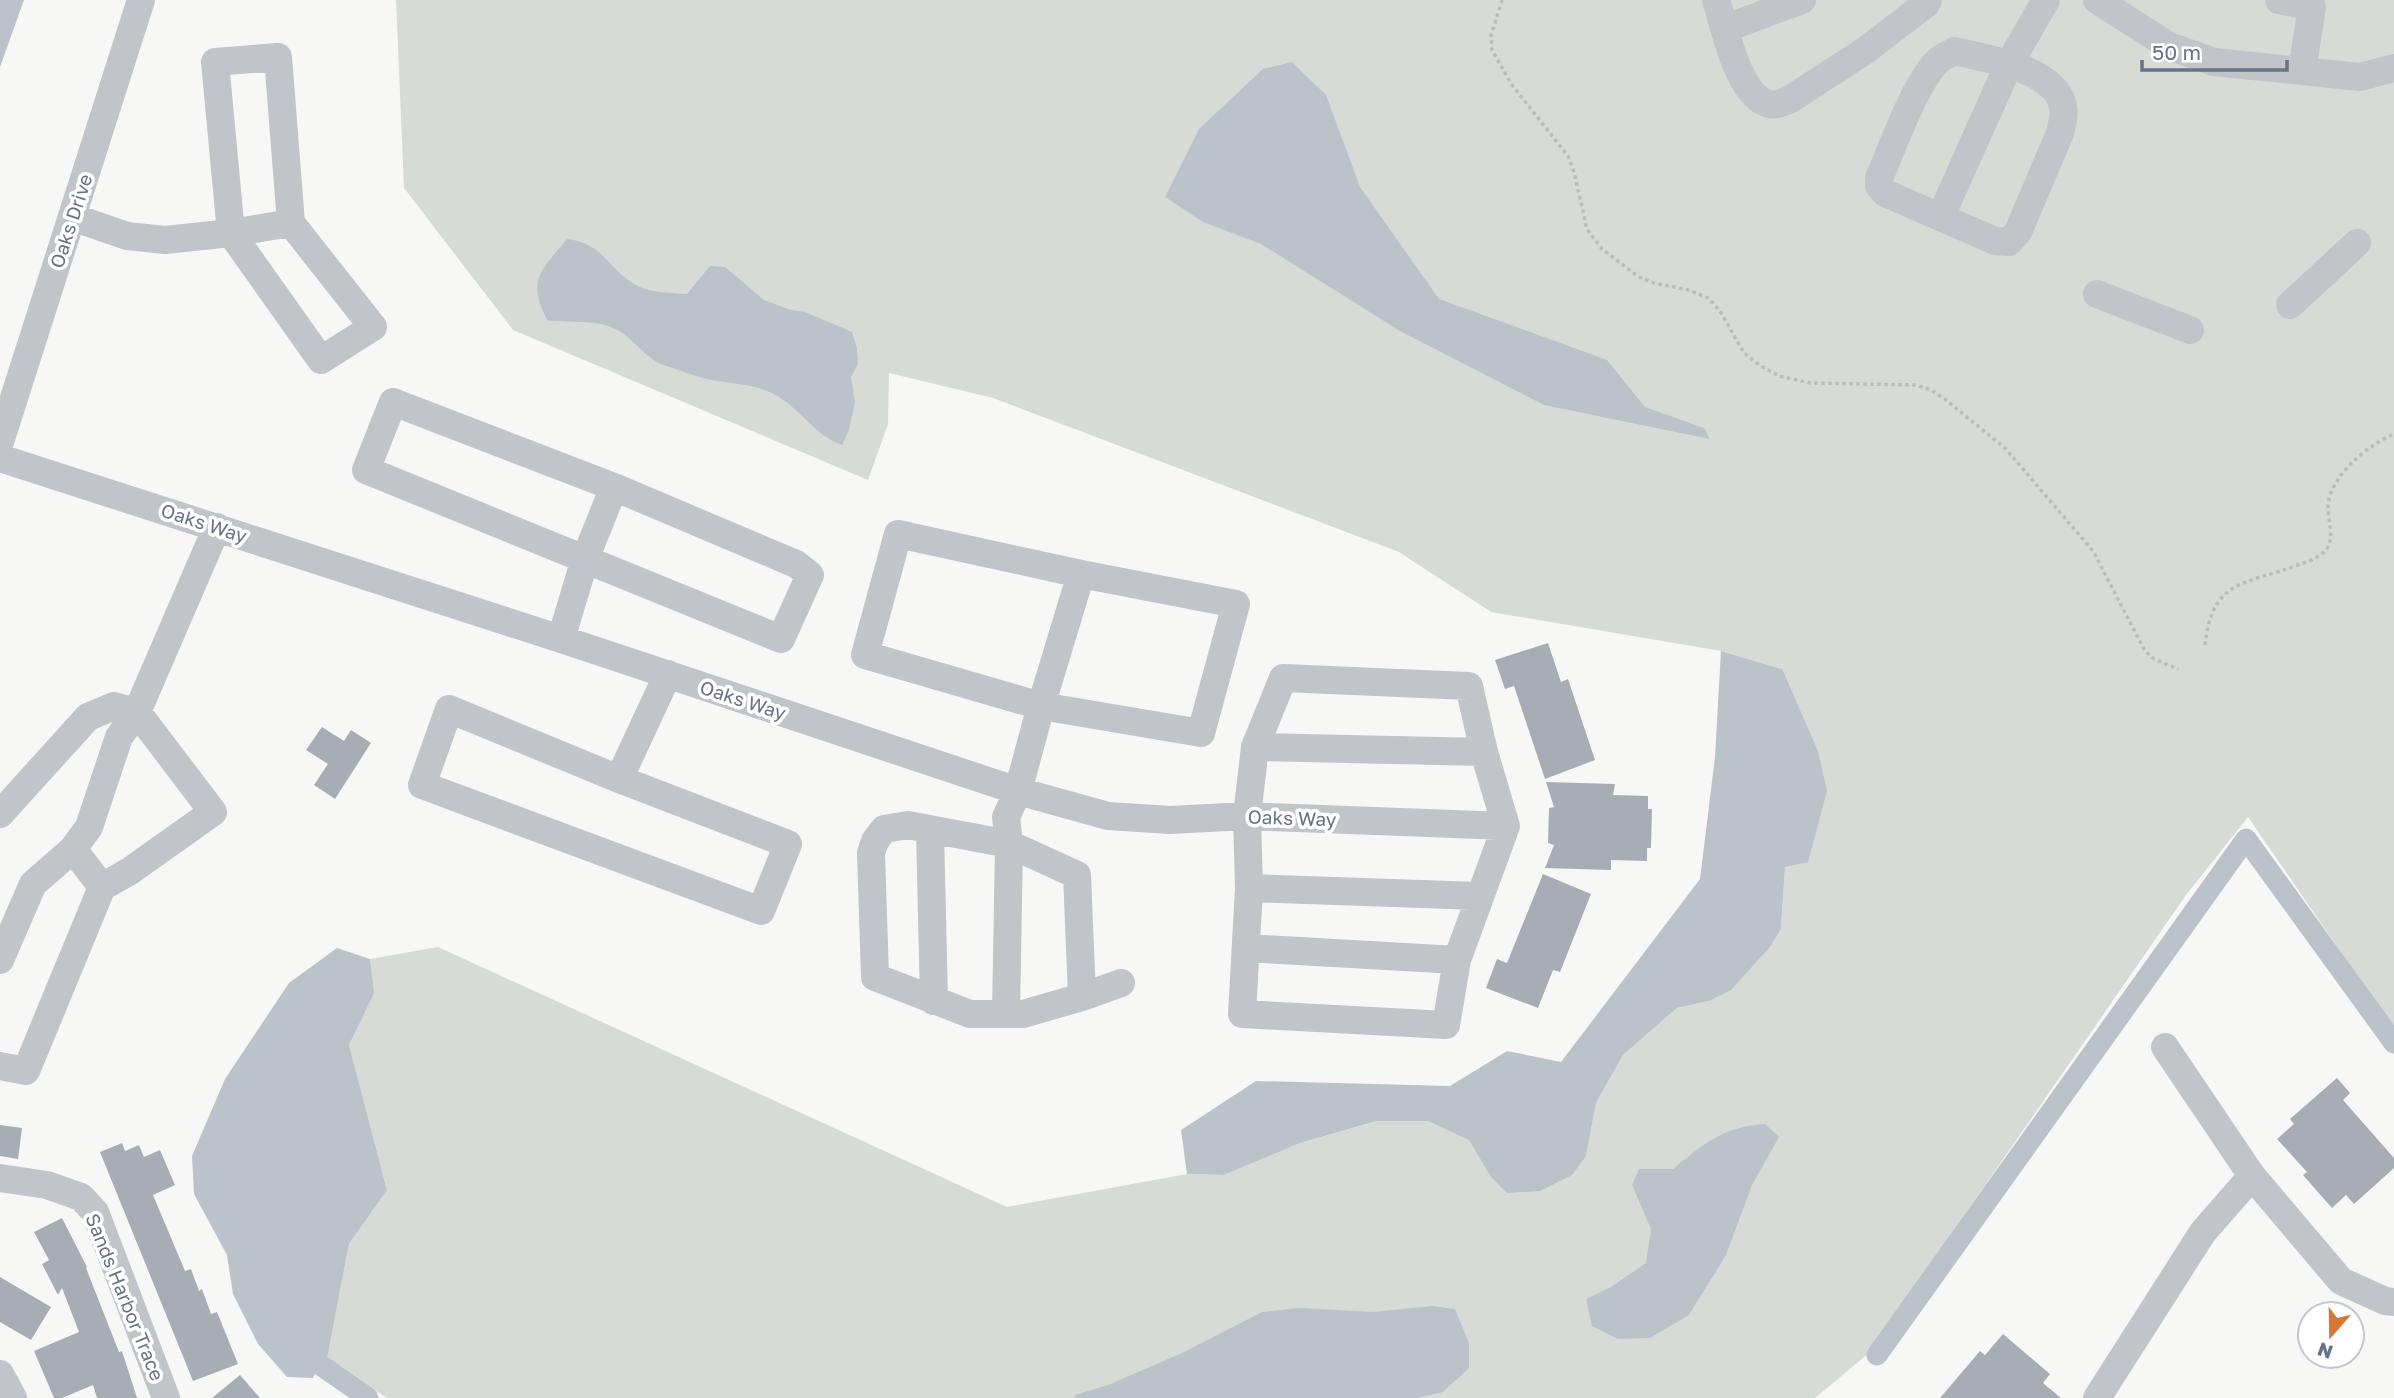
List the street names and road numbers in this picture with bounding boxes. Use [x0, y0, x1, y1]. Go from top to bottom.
street label: Oaks Drive [45, 171, 97, 271]
street label: Oaks Way [158, 498, 250, 547]
street label: Oaks Way [697, 675, 789, 724]
street label: Oaks Way [1247, 804, 1337, 831]
street label: Sands Harbor Trace [81, 1210, 170, 1384]

